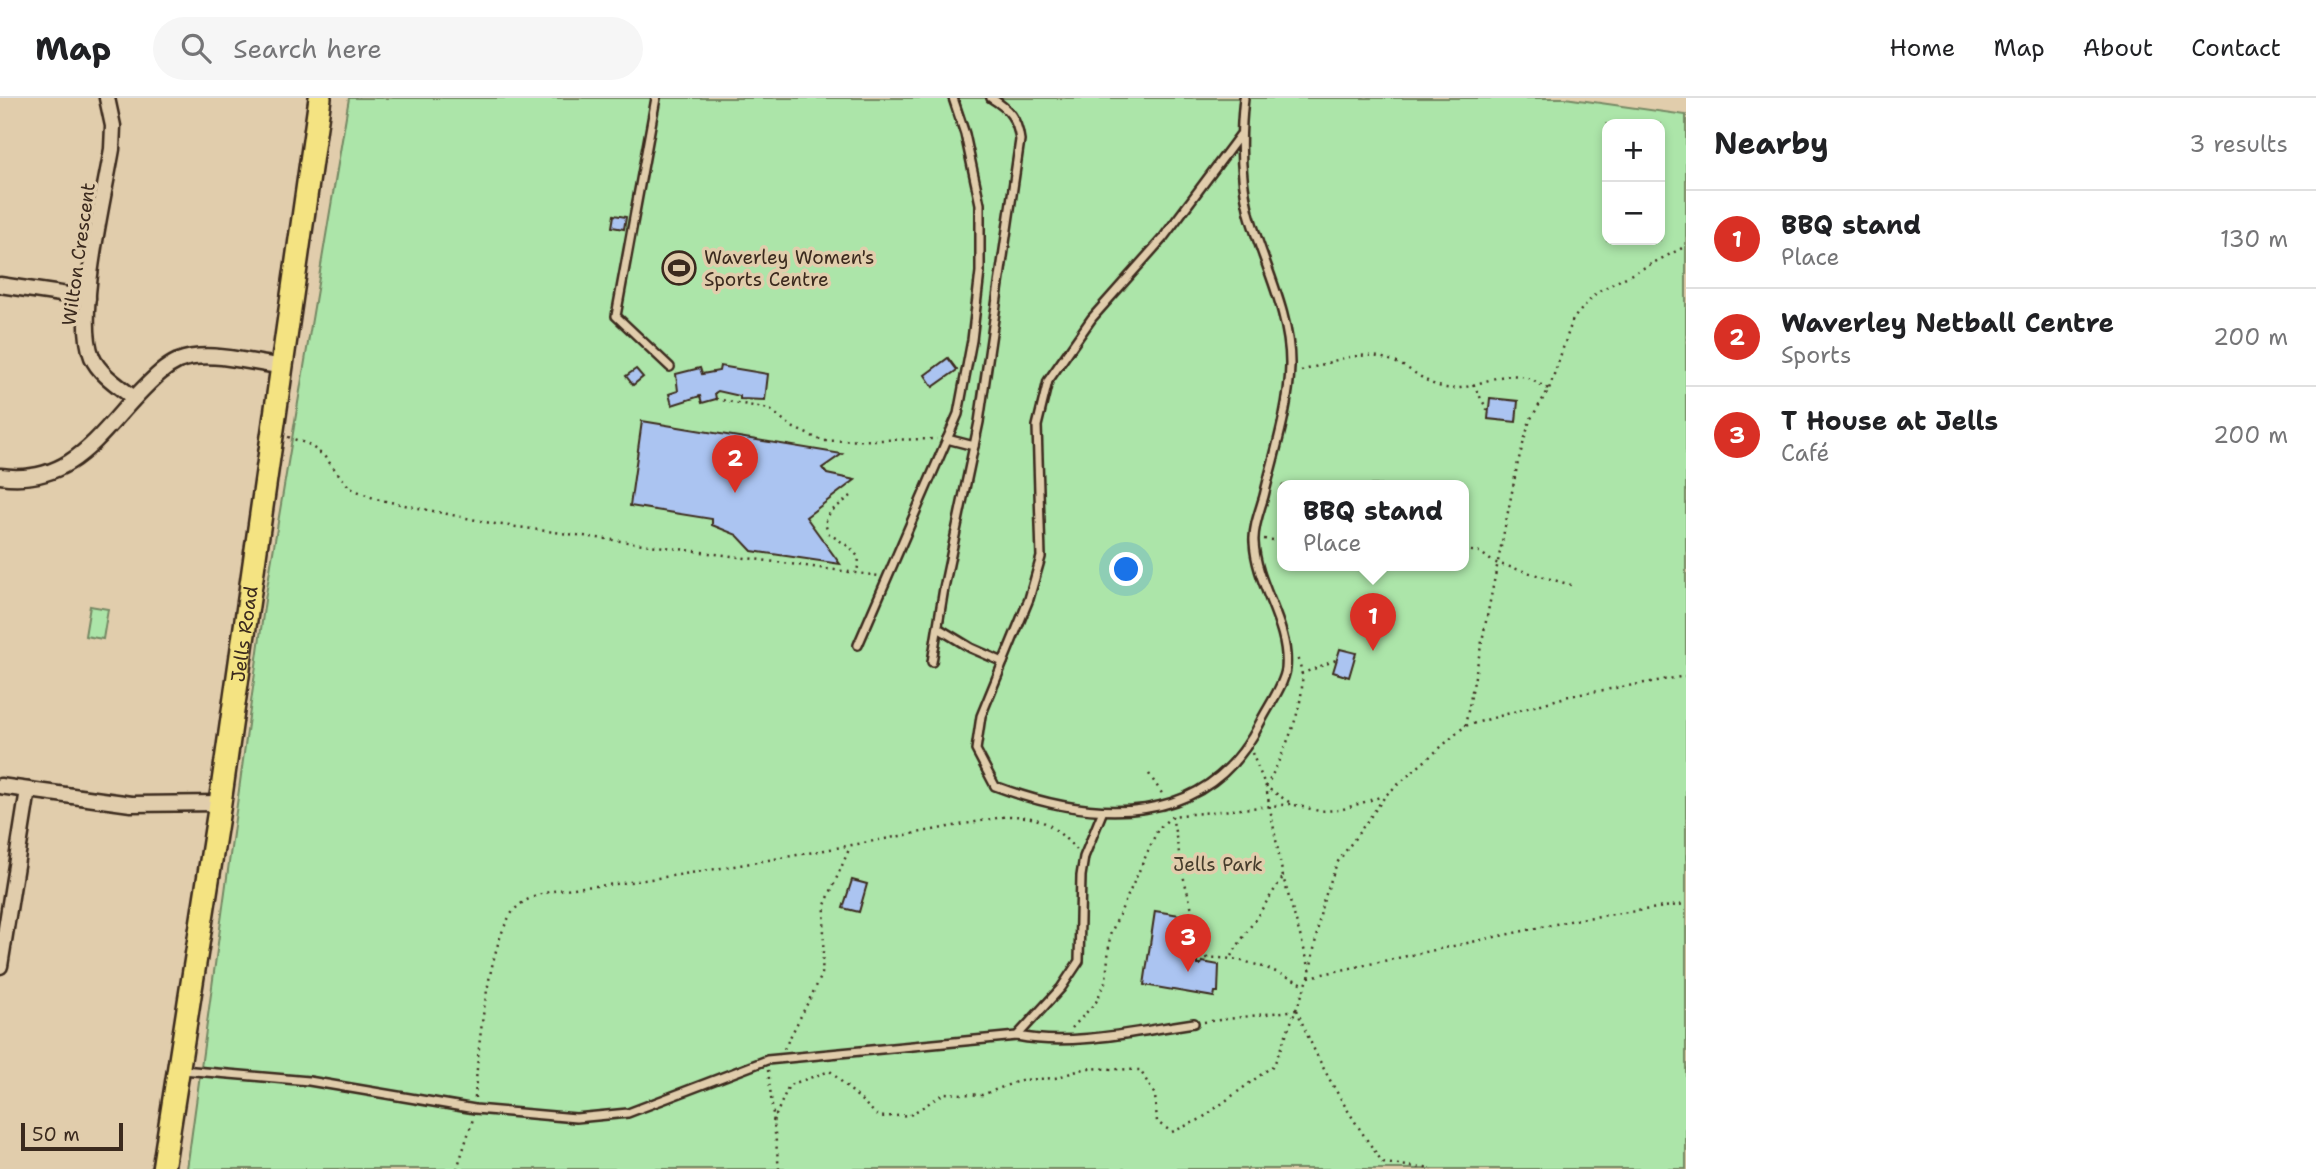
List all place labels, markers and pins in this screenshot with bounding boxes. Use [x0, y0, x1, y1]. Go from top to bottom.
place label: Waverley Women's Sports Centre [704, 245, 874, 292]
sports icon: Waverley Women's Sports Centre [660, 249, 698, 287]
pin: 2 [712, 435, 758, 493]
pin: 1 [1350, 593, 1396, 651]
pin: 3 [1165, 914, 1211, 972]

